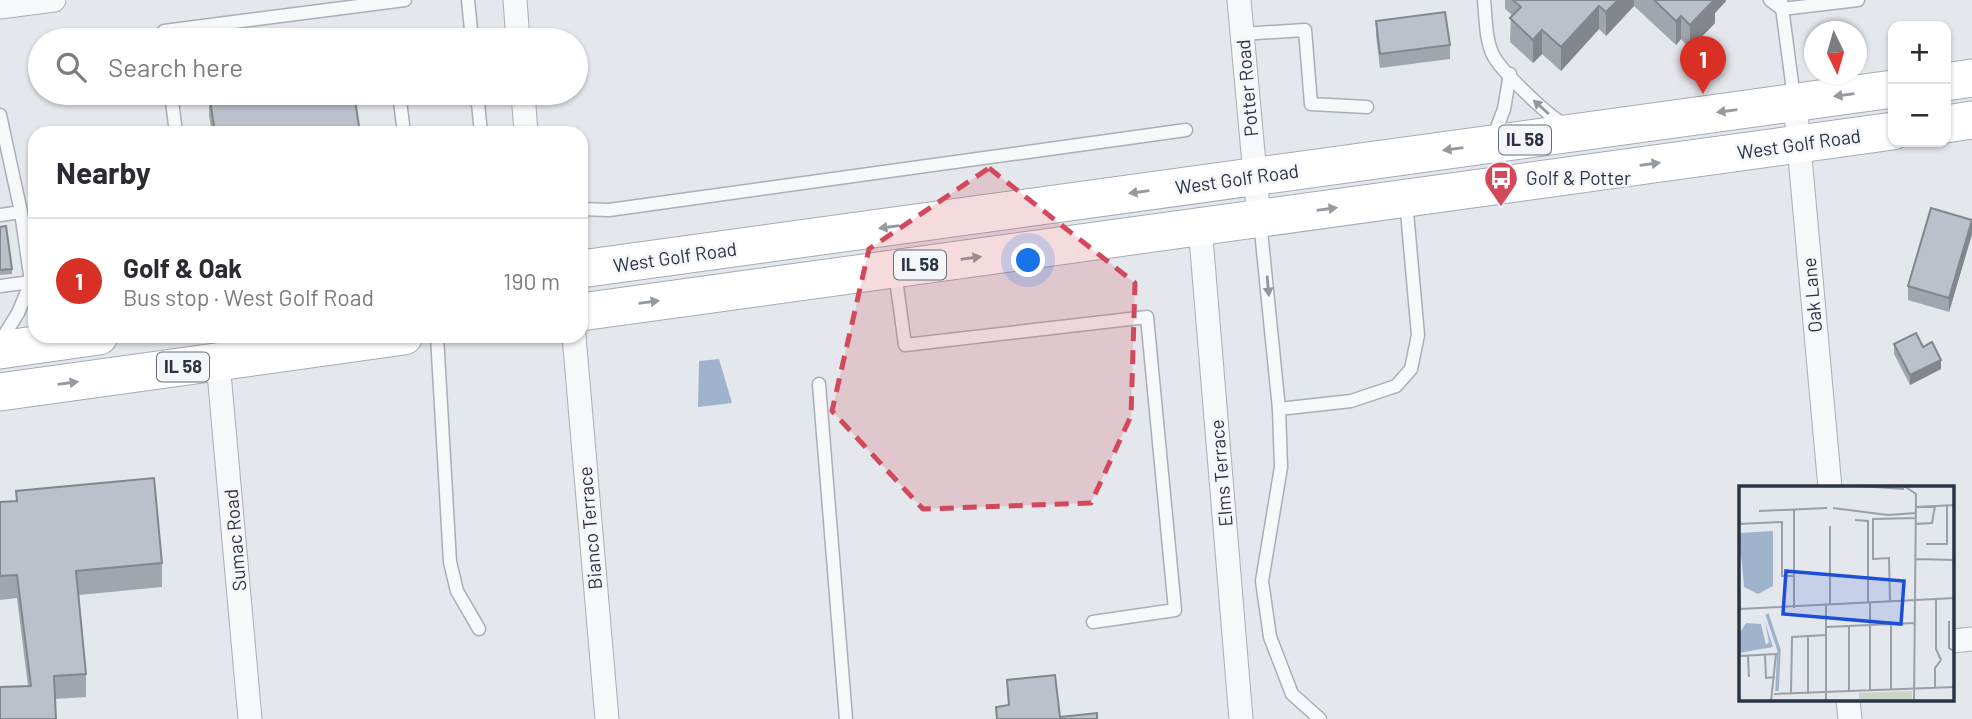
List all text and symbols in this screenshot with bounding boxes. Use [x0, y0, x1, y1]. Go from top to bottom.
north arrow [1804, 21, 1867, 84]
map controls [1888, 21, 1951, 147]
button: + [1888, 21, 1951, 84]
search box [28, 28, 588, 105]
pin: 1 [1680, 36, 1726, 94]
street label: Potter Road [1231, 38, 1262, 138]
icon: search [52, 48, 90, 86]
text: Search here [108, 51, 243, 82]
button: − [1888, 84, 1951, 147]
one-way arrow [1833, 90, 1855, 101]
one-way arrow [1532, 99, 1550, 115]
one-way arrow [1716, 106, 1738, 117]
street label: West Golf Road [1736, 123, 1862, 164]
road number: IL 58 [1499, 125, 1551, 154]
one-way arrow [1442, 144, 1464, 155]
text: Nearby [56, 154, 151, 190]
street label: West Golf Road [1174, 158, 1300, 199]
bus stop icon: Golf & Potter [1482, 159, 1520, 208]
one-way arrow [1639, 159, 1661, 170]
place label: Golf & Potter [1526, 166, 1631, 189]
one-way arrow [1128, 187, 1150, 198]
one-way arrow [1316, 203, 1338, 214]
one-way arrow [878, 222, 900, 233]
street label: West Golf Road [612, 236, 738, 277]
your location [1011, 243, 1045, 277]
road number: IL 58 [894, 250, 946, 279]
text: Golf & Oak [123, 252, 242, 283]
one-way arrow [960, 252, 982, 263]
street label: Oak Lane [1797, 256, 1826, 334]
text: 1 [75, 267, 83, 295]
text: 190 m [503, 267, 560, 295]
one-way arrow [1263, 275, 1274, 297]
text: Bus stop · West Golf Road [123, 283, 374, 311]
one-way arrow [638, 296, 660, 307]
road number: IL 58 [157, 352, 209, 382]
one-way arrow [57, 377, 79, 388]
street label: Elms Terrace [1204, 418, 1237, 528]
street label: Bianco Terrace [573, 465, 606, 591]
inset map [1739, 486, 1954, 702]
street label: Sumac Road [219, 488, 250, 592]

